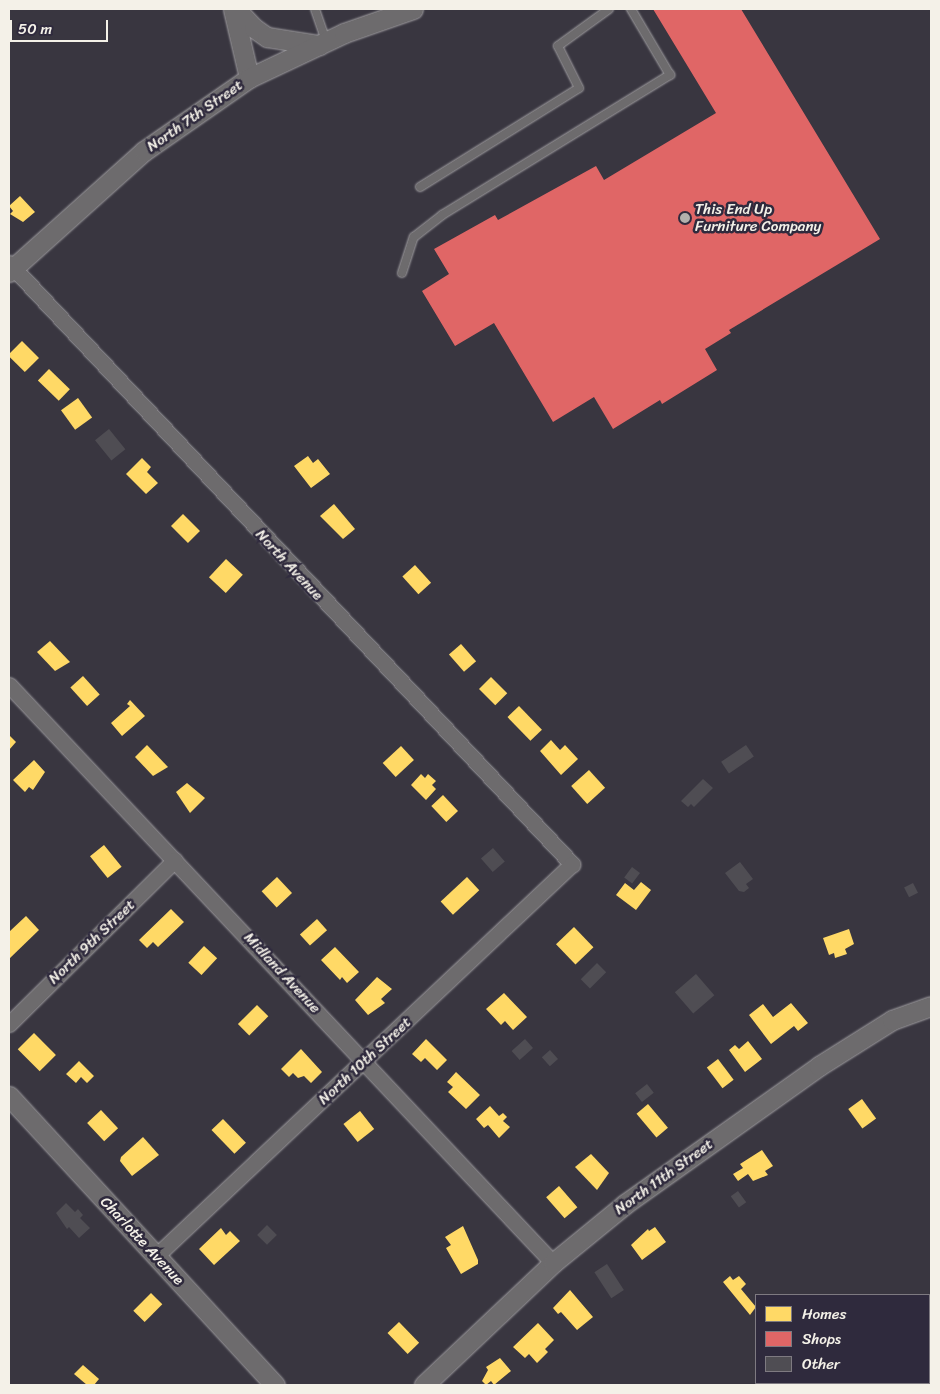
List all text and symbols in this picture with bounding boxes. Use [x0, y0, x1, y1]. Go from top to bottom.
scale bar [12, 10, 110, 42]
text: 50 m [18, 16, 52, 42]
street label: North 7th Street [144, 76, 246, 156]
place label: This End Up Furniture Company [695, 200, 821, 235]
marker: This End Up Furniture Company [679, 212, 691, 224]
street label: North Avenue [252, 526, 326, 604]
street label: North 9th Street [45, 896, 139, 988]
street label: Midland Avenue [240, 929, 324, 1017]
street label: North 10th Street [315, 1013, 415, 1109]
street label: North 11th Street [611, 1135, 717, 1219]
street label: Charlotte Avenue [96, 1193, 188, 1289]
legend [755, 1294, 930, 1384]
text: Homes [802, 1301, 846, 1327]
text: Shops [802, 1326, 841, 1352]
text: Other [802, 1351, 840, 1377]

